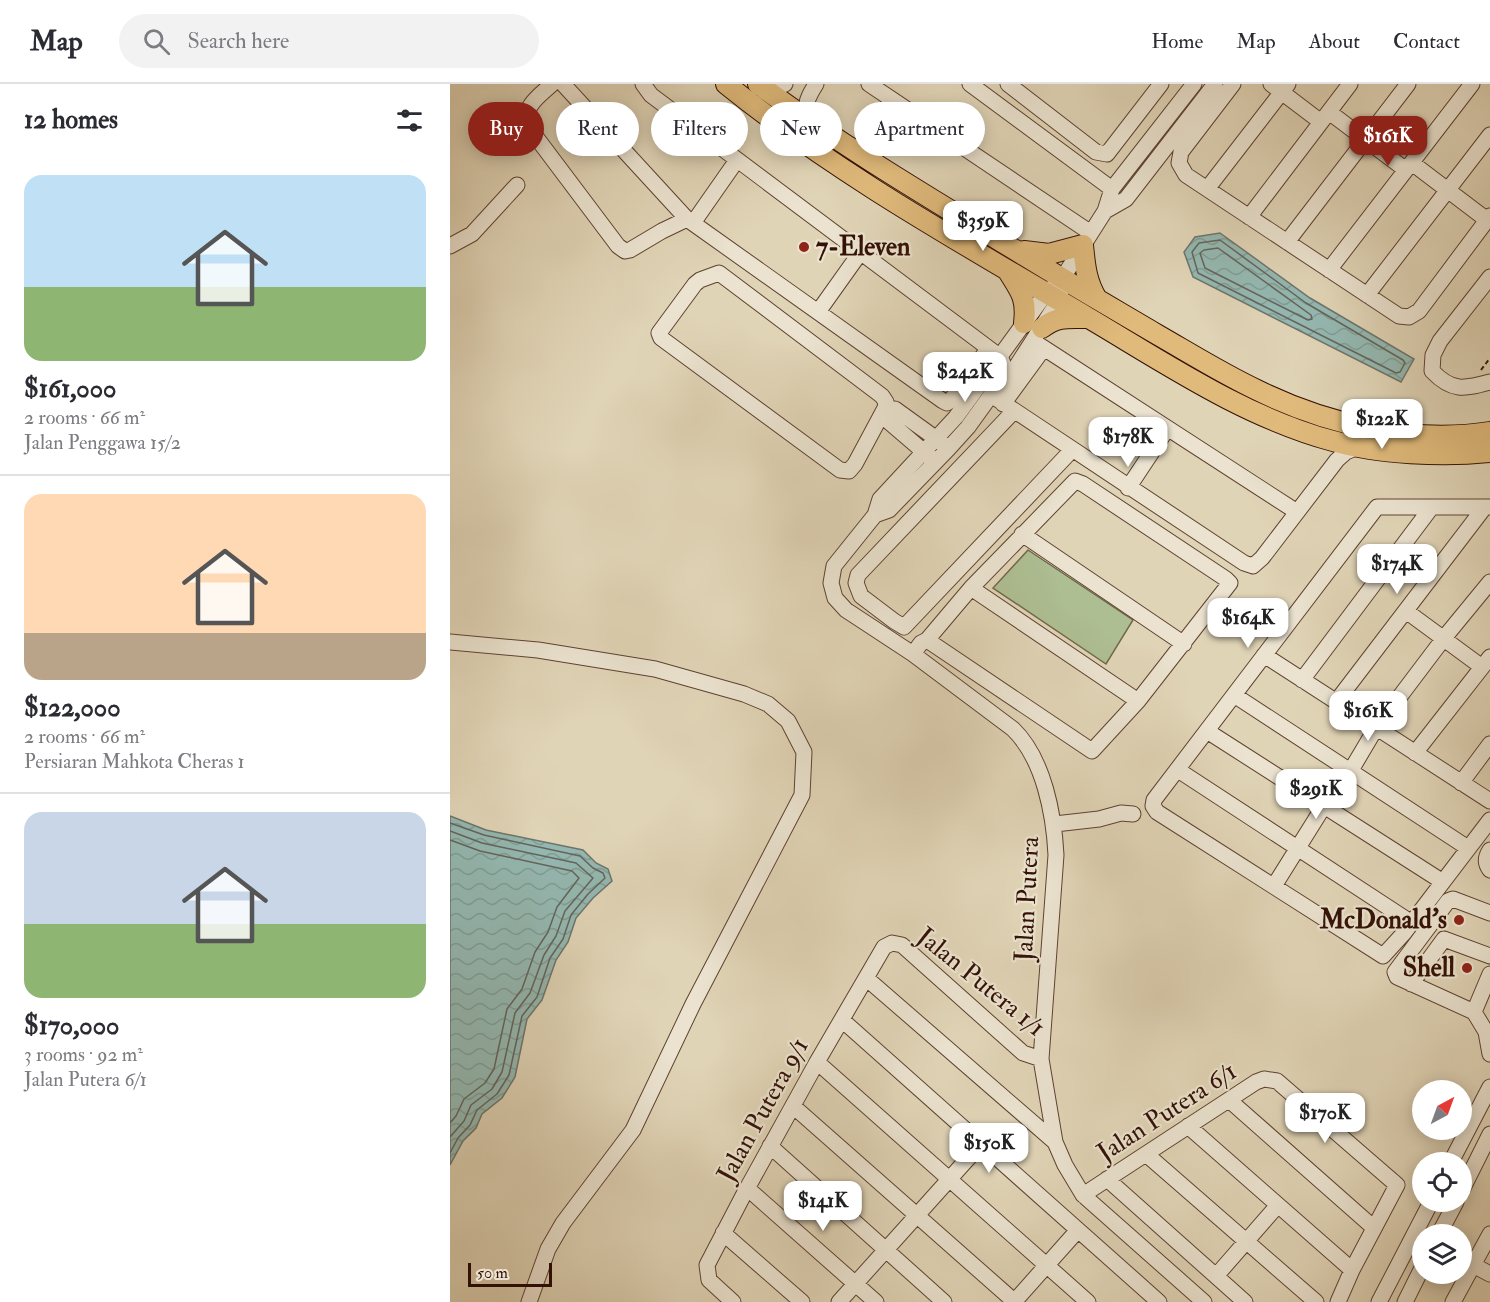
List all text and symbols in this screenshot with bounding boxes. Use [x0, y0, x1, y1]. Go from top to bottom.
search box [119, 14, 539, 68]
text: Map [30, 24, 83, 59]
icon: search [140, 25, 173, 58]
text: Search here [188, 27, 289, 55]
text: Home [1151, 28, 1203, 55]
text: Map [1236, 28, 1276, 55]
text: About [1309, 28, 1360, 55]
text: Contact [1393, 28, 1460, 55]
chip: Buy [468, 102, 544, 156]
chip: Rent [556, 102, 639, 156]
chip: Filters [651, 102, 748, 156]
chip: New [760, 102, 842, 156]
chip: Apartment [854, 102, 985, 156]
text: 12 homes [24, 104, 118, 136]
icon: filters [393, 104, 426, 137]
pin: $161K [1346, 116, 1430, 167]
text: $161K [1363, 123, 1413, 148]
pin: $359K [941, 201, 1025, 252]
text: $359K [957, 208, 1009, 233]
icon: home [171, 214, 279, 322]
place label: 7-Eleven [816, 231, 911, 263]
marker: 7-Eleven [797, 240, 811, 254]
pin: $242K [923, 352, 1007, 403]
text: $242K [937, 359, 993, 384]
text: $161,000 [24, 373, 116, 405]
pin: $122K [1340, 399, 1424, 450]
text: 2 rooms · 66 m² [24, 405, 145, 430]
text: $122K [1356, 406, 1408, 431]
pin: $178K [1086, 417, 1170, 468]
text: $178K [1102, 424, 1154, 449]
text: Jalan Penggawa 15/2 [24, 430, 181, 455]
icon: home [171, 533, 279, 641]
pin: $174K [1355, 544, 1439, 595]
text: $174K [1371, 551, 1423, 576]
pin: $164K [1206, 598, 1290, 649]
text: $164K [1221, 605, 1275, 630]
pin: $161K [1326, 691, 1410, 742]
text: $122,000 [24, 692, 121, 724]
text: $161K [1343, 698, 1393, 723]
text: 2 rooms · 66 m² [24, 724, 145, 749]
text: Persiaran Mahkota Cheras 1 [24, 749, 245, 774]
pin: $291K [1274, 769, 1358, 820]
text: $291K [1290, 776, 1342, 801]
street label: Jalan Putera [1008, 835, 1046, 963]
icon: home [171, 851, 279, 959]
place label: McDonald's [1319, 904, 1447, 936]
marker: McDonald's [1452, 913, 1466, 927]
street label: Jalan Putera 1/1 [910, 920, 1052, 1044]
place label: Shell [1403, 952, 1455, 984]
marker: Shell [1460, 961, 1474, 975]
text: $170,000 [24, 1010, 119, 1042]
street label: Jalan Putera 9/1 [710, 1032, 816, 1189]
text: 3 rooms · 92 m² [24, 1042, 143, 1067]
street label: Jalan Putera 6/1 [1090, 1055, 1243, 1169]
text: Jalan Putera 6/1 [24, 1067, 147, 1092]
north arrow [1412, 1080, 1472, 1140]
map controls [1412, 1080, 1472, 1284]
pin: $170K [1283, 1093, 1367, 1144]
text: $170K [1299, 1100, 1351, 1125]
pin: $150K [947, 1123, 1031, 1174]
text: $150K [963, 1130, 1015, 1155]
button: locate [1412, 1152, 1472, 1212]
pin: $141K [781, 1181, 865, 1232]
text: $141K [798, 1188, 848, 1213]
button: layers [1412, 1224, 1472, 1284]
scale bar [468, 1260, 552, 1288]
text: 50 m [477, 1263, 508, 1283]

